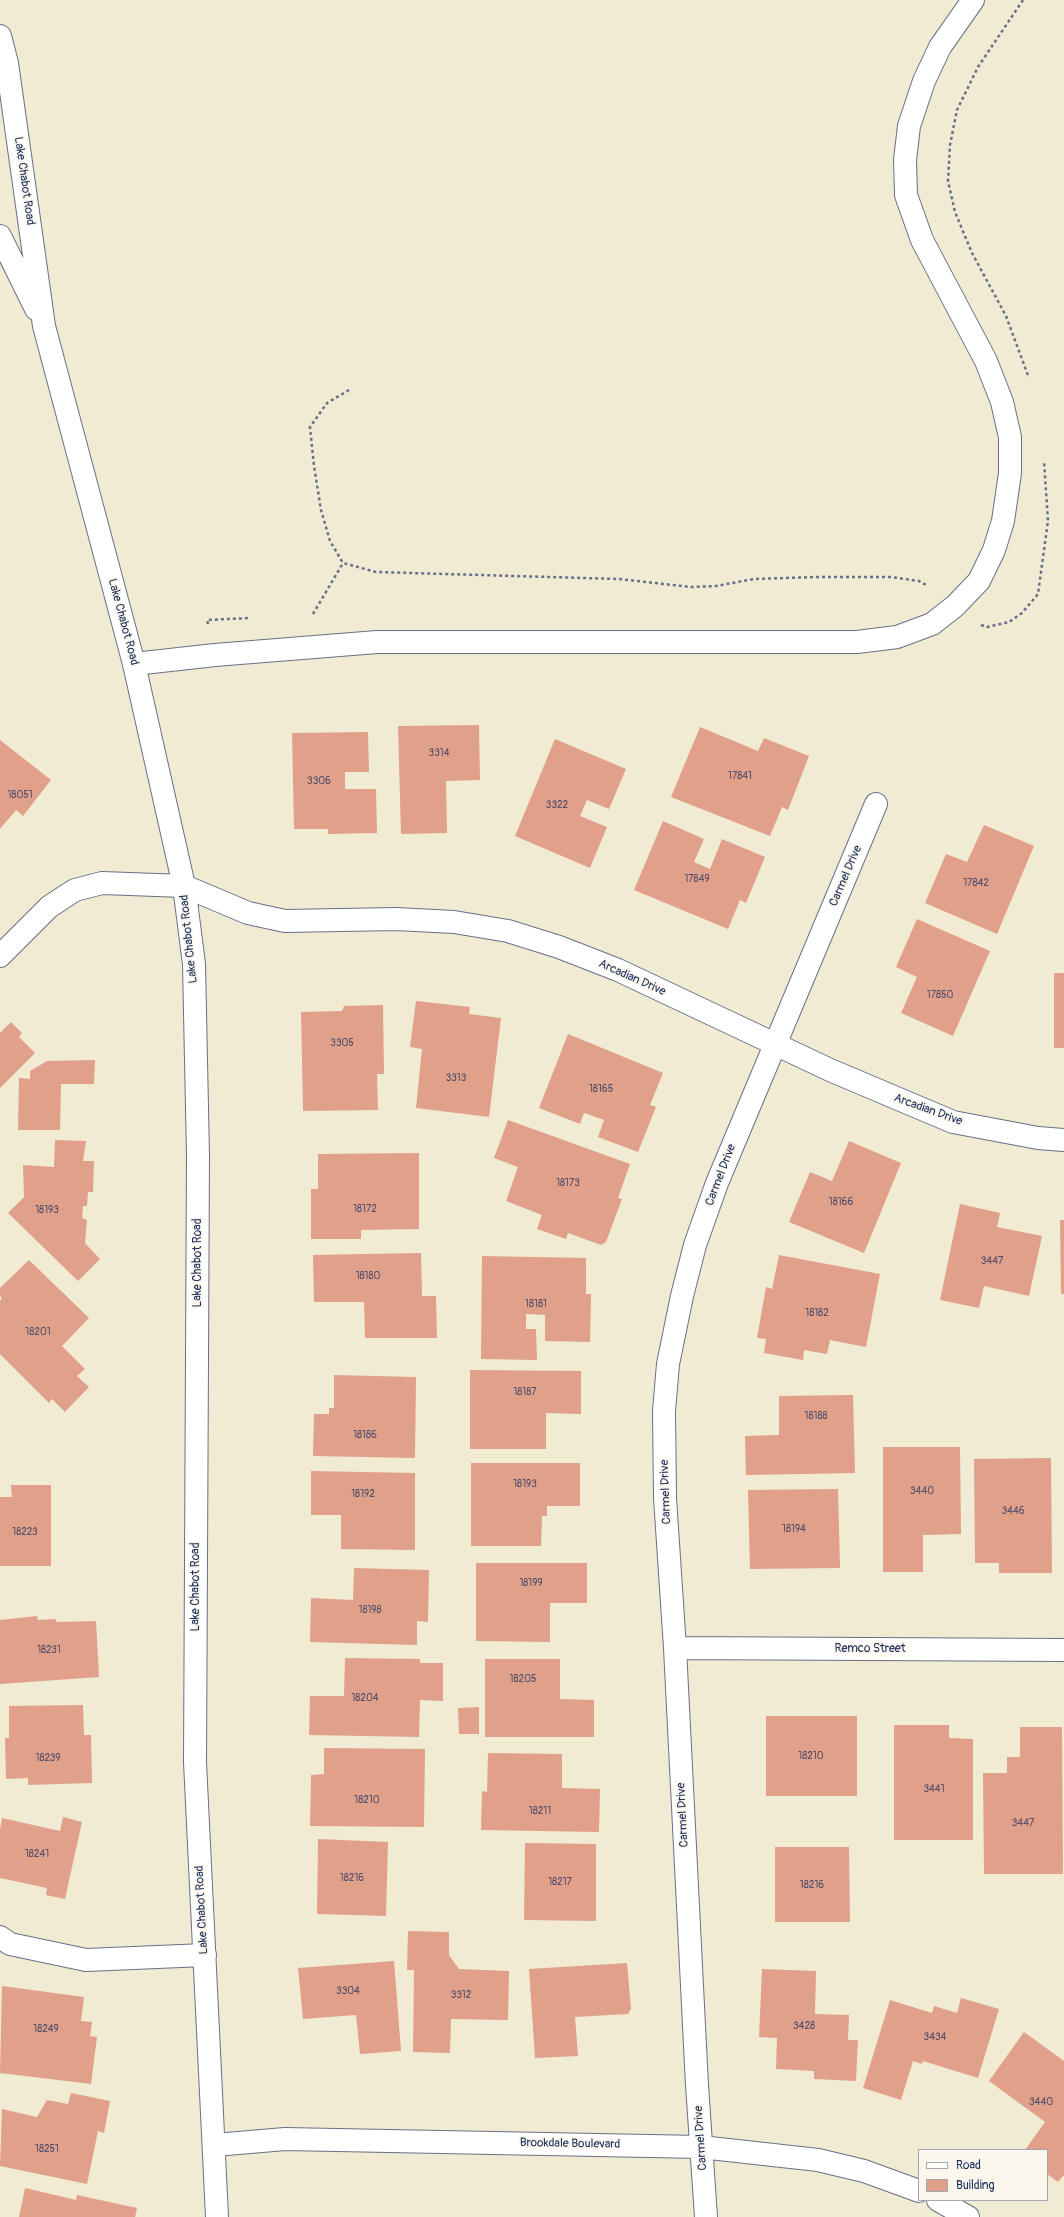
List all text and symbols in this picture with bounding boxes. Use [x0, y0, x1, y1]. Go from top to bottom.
street label: Lake Chabot Road [11, 136, 37, 226]
street label: Lake Chabot Road [105, 577, 141, 667]
house number: 3314 [429, 747, 449, 759]
house number: 17841 [728, 770, 752, 782]
house number: 3306 [307, 775, 331, 787]
house number: 18051 [7, 789, 33, 801]
house number: 3322 [546, 799, 568, 811]
street label: Carmel Drive [827, 843, 865, 909]
house number: 17849 [684, 873, 710, 885]
house number: 17842 [963, 877, 989, 889]
street label: Lake Chabot Road [177, 894, 201, 984]
street label: Arcadian Drive [596, 957, 668, 999]
house number: 17850 [927, 989, 953, 1001]
house number: 3305 [330, 1037, 354, 1049]
house number: 3313 [446, 1072, 466, 1084]
house number: 18165 [589, 1083, 613, 1095]
street label: Arcadian Drive [892, 1091, 964, 1129]
street label: Carmel Drive [703, 1142, 739, 1208]
house number: 18173 [556, 1177, 580, 1189]
house number: 18166 [829, 1196, 853, 1208]
house number: 18172 [353, 1203, 377, 1215]
house number: 18193 [35, 1204, 59, 1216]
street label: Lake Chabot Road [191, 1218, 205, 1308]
house number: 3447 [981, 1255, 1003, 1267]
house number: 18180 [356, 1270, 380, 1282]
house number: 18181 [525, 1298, 547, 1310]
house number: 18182 [805, 1307, 829, 1319]
house number: 18201 [25, 1326, 51, 1338]
house number: 18187 [513, 1386, 537, 1398]
house number: 18188 [805, 1410, 827, 1422]
house number: 18186 [353, 1429, 377, 1441]
street label: Carmel Drive [658, 1459, 674, 1525]
house number: 18193 [513, 1478, 537, 1490]
house number: 3440 [910, 1485, 934, 1497]
house number: 18192 [351, 1488, 375, 1500]
house number: 3446 [1002, 1505, 1024, 1517]
house number: 18194 [782, 1523, 806, 1535]
house number: 18223 [12, 1526, 38, 1538]
street label: Lake Chabot Road [189, 1542, 203, 1632]
house number: 18199 [519, 1577, 543, 1589]
house number: 18198 [358, 1604, 382, 1616]
street label: Remco Street [834, 1642, 906, 1656]
house number: 18231 [37, 1644, 61, 1656]
house number: 18205 [510, 1673, 536, 1685]
house number: 18204 [351, 1692, 379, 1704]
house number: 18210 [798, 1750, 824, 1762]
house number: 18239 [36, 1752, 60, 1764]
street label: Carmel Drive [674, 1782, 692, 1848]
house number: 3441 [923, 1783, 945, 1795]
house number: 18210 [354, 1794, 380, 1806]
house number: 18211 [529, 1805, 551, 1817]
house number: 3447 [1012, 1817, 1034, 1829]
house number: 18241 [25, 1848, 49, 1860]
street label: Lake Chabot Road [192, 1865, 212, 1955]
house number: 18216 [340, 1872, 364, 1884]
house number: 18217 [548, 1876, 572, 1888]
house number: 18216 [800, 1879, 824, 1891]
house number: 3304 [336, 1985, 360, 1997]
house number: 3312 [451, 1989, 471, 2001]
house number: 3428 [793, 2020, 815, 2032]
house number: 18249 [33, 2023, 59, 2035]
house number: 3434 [924, 2031, 946, 2043]
house number: 3440 [1029, 2096, 1053, 2108]
street label: Carmel Drive [692, 2105, 710, 2171]
street label: Brookdale Boulevard [520, 2136, 620, 2152]
house number: 18251 [35, 2143, 59, 2155]
legend [918, 2149, 1048, 2201]
text: Road [956, 2158, 981, 2173]
text: Building [956, 2178, 995, 2193]

